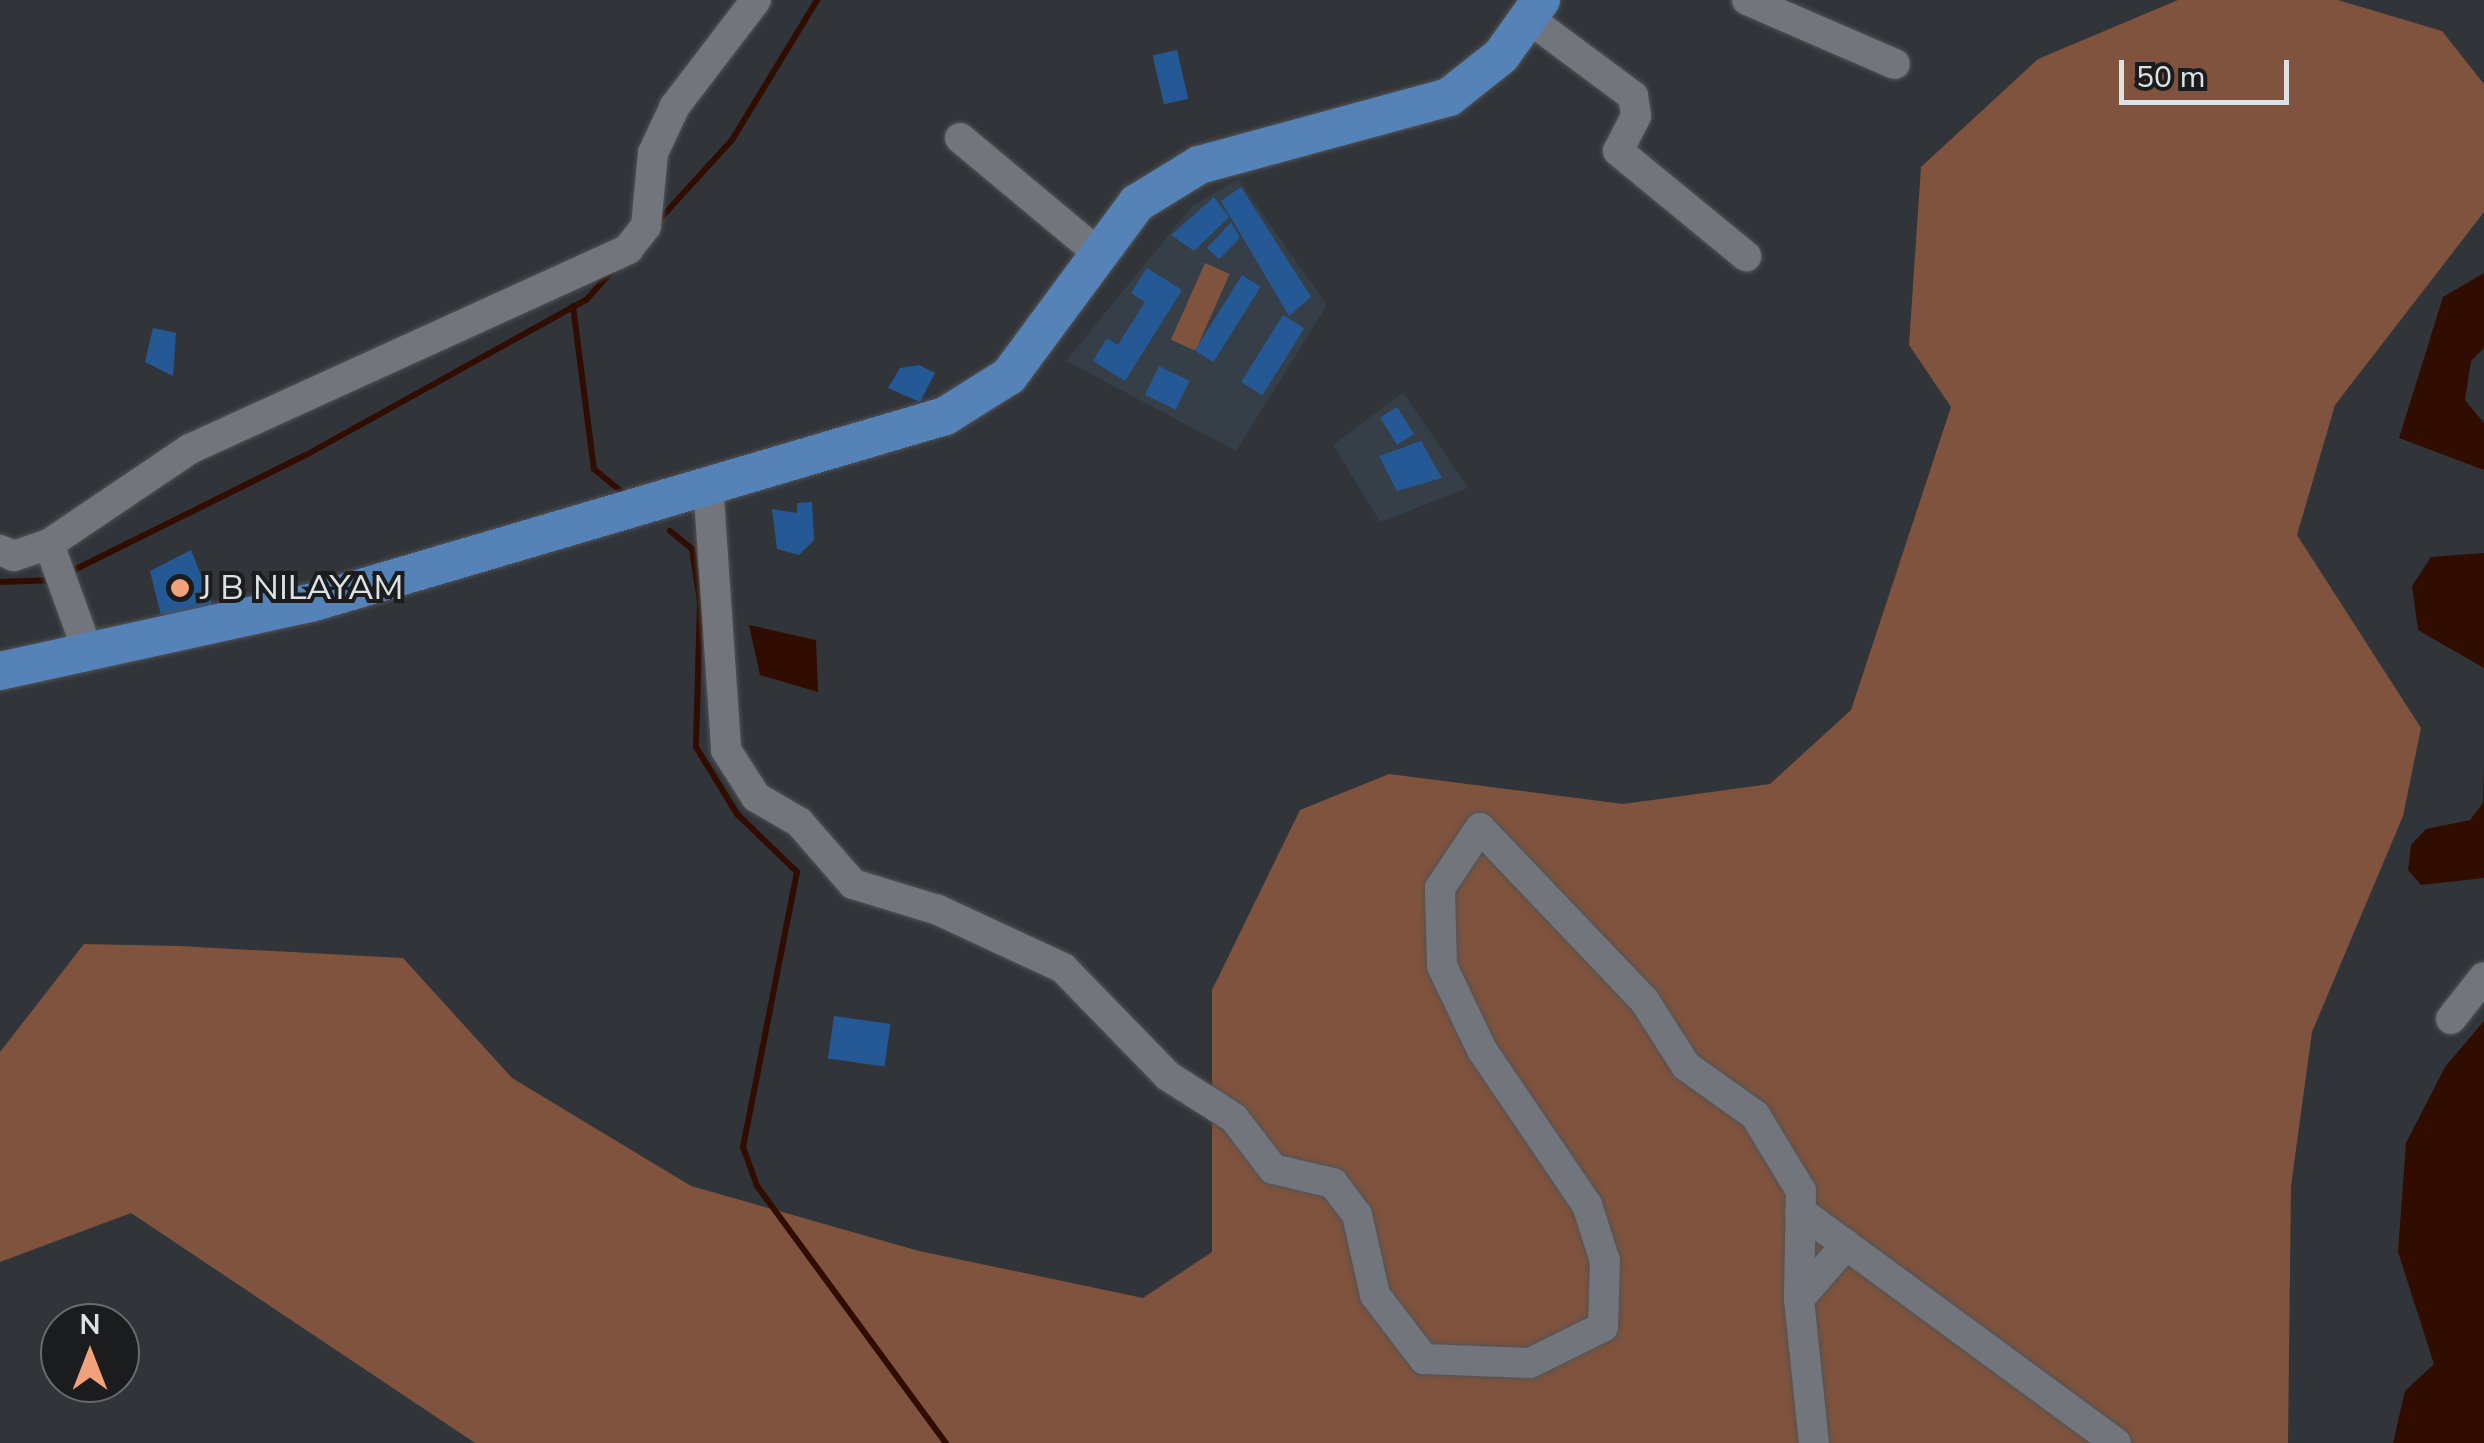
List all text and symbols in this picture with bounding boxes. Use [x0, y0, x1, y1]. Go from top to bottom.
scale bar [2124, 40, 2294, 102]
text: 50 m [2136, 57, 2205, 98]
place label: J B NILAYAM [200, 567, 403, 609]
marker: J B NILAYAM [169, 577, 191, 599]
north arrow [40, 1303, 140, 1403]
text: N [80, 1306, 100, 1344]

